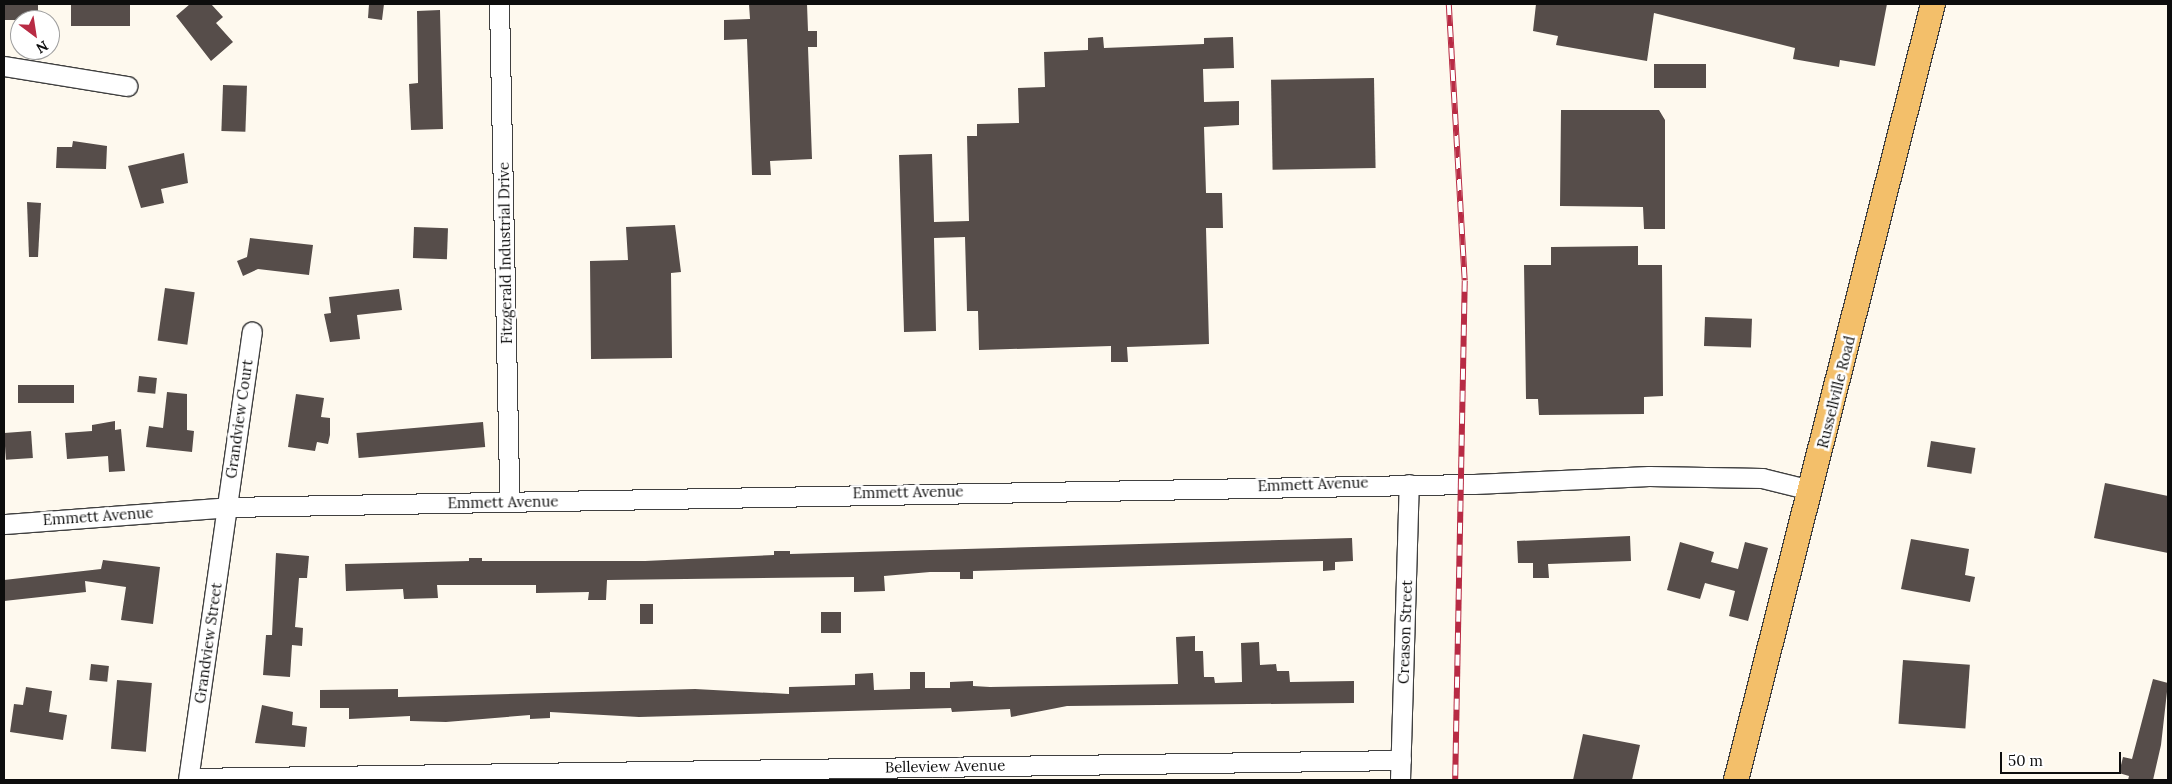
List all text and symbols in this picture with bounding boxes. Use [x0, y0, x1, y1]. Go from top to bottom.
north arrow [10, 10, 60, 60]
text: N [33, 36, 51, 57]
street label: Fitzgerald Industrial Drive [494, 162, 516, 344]
street label: Russellville Road [1813, 334, 1859, 450]
street label: Grandview Court [222, 358, 256, 480]
street label: Emmett Avenue [1257, 473, 1369, 495]
street label: Emmett Avenue [852, 482, 964, 502]
street label: Emmett Avenue [447, 492, 559, 512]
street label: Emmett Avenue [42, 503, 154, 529]
street label: Creason Street [1394, 580, 1416, 684]
street label: Grandview Street [191, 581, 225, 705]
scale bar [2002, 742, 2123, 774]
text: 50 m [2008, 751, 2043, 770]
street label: Belleview Avenue [885, 756, 1005, 776]

